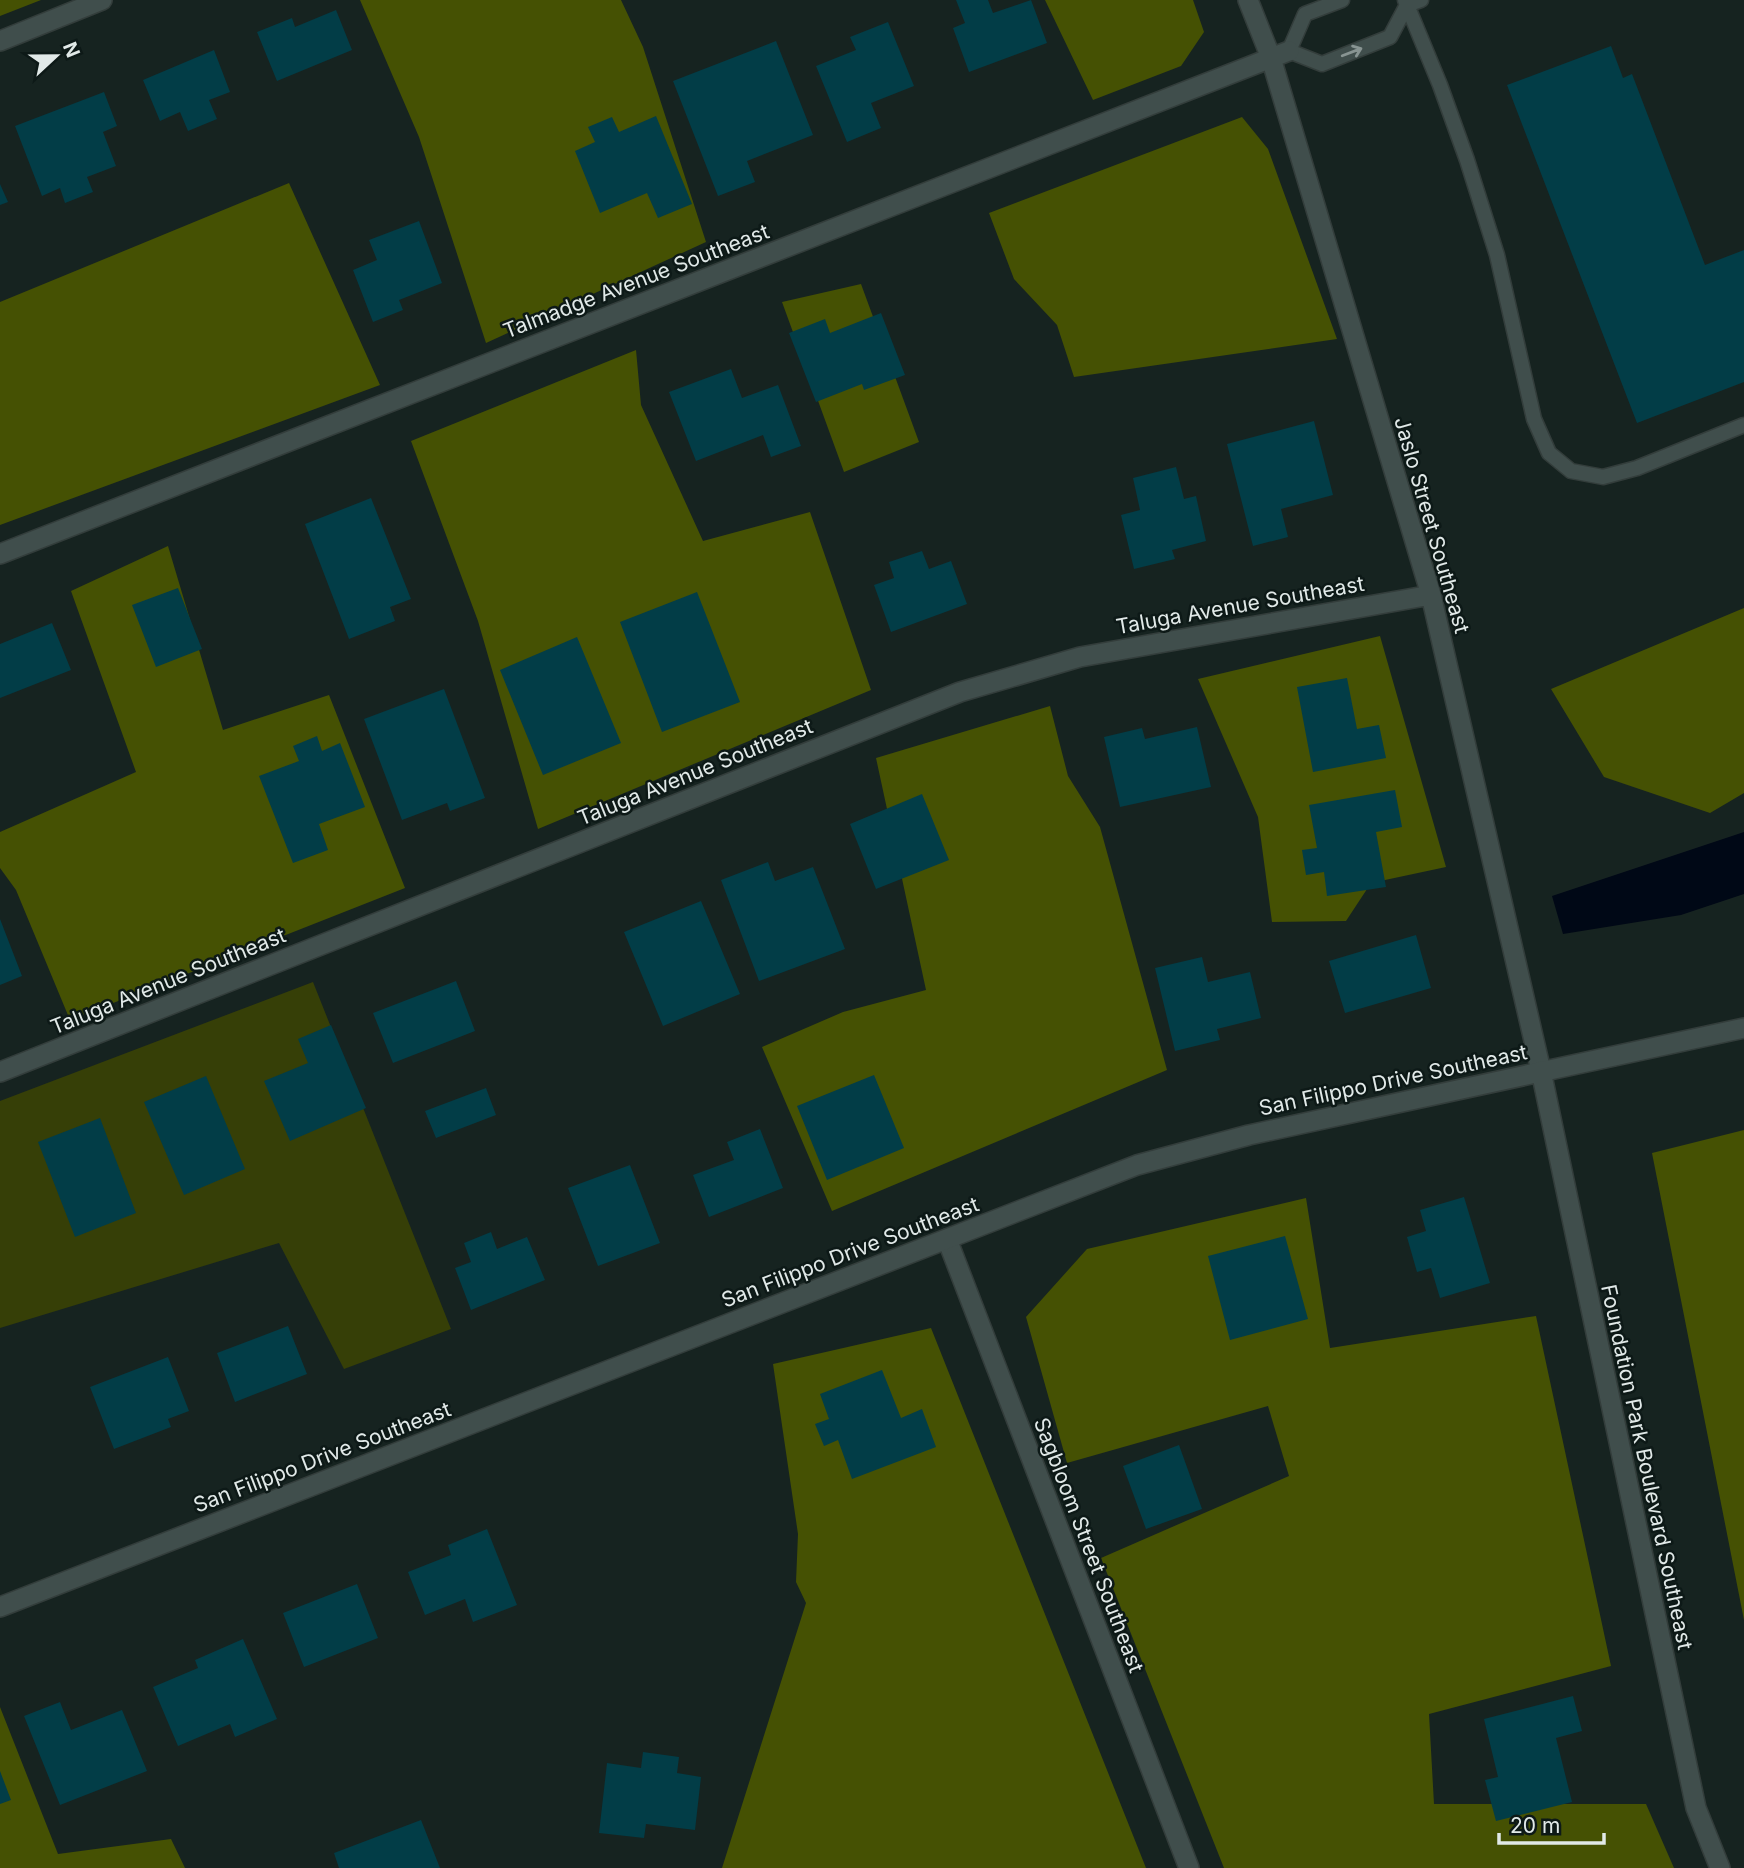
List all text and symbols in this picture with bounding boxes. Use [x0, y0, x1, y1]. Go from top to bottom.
north arrow [21, 21, 91, 91]
text: N [58, 39, 85, 61]
one-way arrow [1341, 44, 1363, 57]
street label: Talmadge Avenue Southeast [500, 219, 773, 343]
street label: Jaslo Street Southeast [1389, 414, 1475, 636]
street label: Taluga Avenue Southeast [1114, 571, 1366, 639]
street label: Taluga Avenue Southeast [574, 713, 816, 831]
street label: Taluga Avenue Southeast [47, 922, 289, 1040]
street label: San Filippo Drive Southeast [1257, 1039, 1529, 1121]
street label: San Filippo Drive Southeast [718, 1191, 982, 1313]
street label: Foundation Park Boulevard Southeast [1596, 1282, 1698, 1652]
street label: San Filippo Drive Southeast [190, 1396, 454, 1518]
street label: Sagbloom Street Southeast [1029, 1414, 1149, 1676]
scale bar [1499, 1801, 1604, 1845]
text: 20 m [1510, 1813, 1560, 1838]

